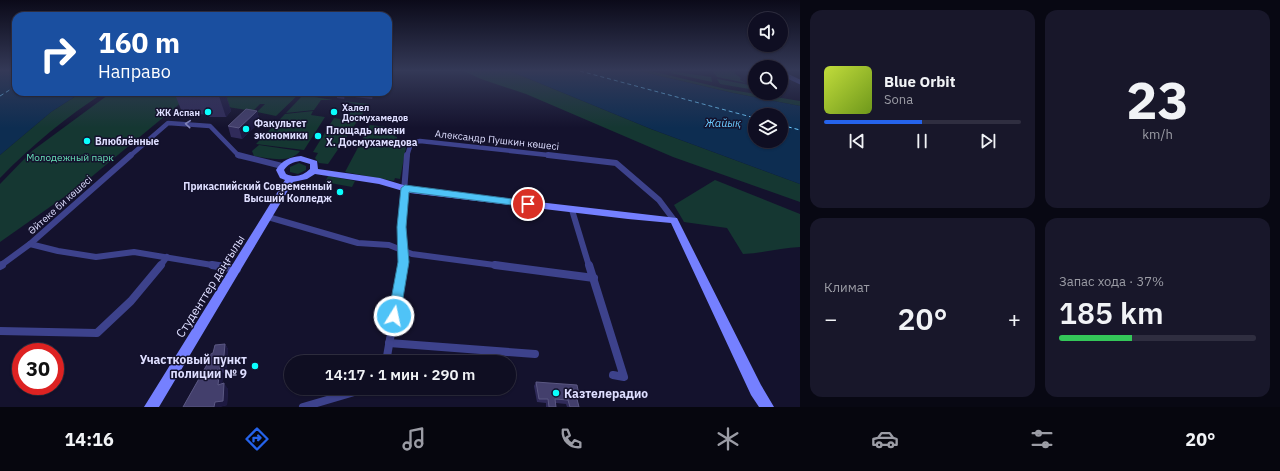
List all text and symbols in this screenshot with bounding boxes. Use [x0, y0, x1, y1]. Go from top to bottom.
map controls [748, 12, 788, 148]
button: sound [748, 12, 788, 52]
text: 160 m [98, 24, 180, 61]
icon: right [32, 28, 84, 80]
text: Направо [98, 60, 171, 83]
button: search [748, 60, 788, 100]
text: 23 [1126, 66, 1189, 133]
text: Blue Orbit [884, 72, 955, 91]
text: Sona [884, 91, 913, 108]
place label: Халел Досмухамедов [342, 102, 408, 123]
place label: ЖК Аспан [156, 107, 200, 118]
marker: ЖК Аспан [203, 107, 213, 117]
marker: Халел Досмухамедов [329, 107, 339, 117]
button: layers [748, 108, 788, 148]
water label: Жайық [704, 116, 741, 130]
place label: Факультет экономики [254, 117, 308, 142]
one-way arrow [185, 120, 191, 129]
marker: Факультет экономики [241, 124, 251, 134]
place label: Площадь имени Х. Досмухамедова [326, 124, 418, 149]
text: km/h [1142, 126, 1173, 143]
street label: Александр Пушкин көшесі [434, 127, 560, 153]
icon: previous [846, 130, 868, 152]
icon: pause [911, 130, 933, 152]
icon: next [977, 130, 999, 152]
marker: Площадь имени Х. Досмухамедова [313, 131, 323, 141]
place label: Влюблённые [95, 135, 160, 148]
marker: Влюблённые [82, 136, 92, 146]
park label: Молодежный парк [26, 151, 114, 164]
street label: Әйтеке би көшесі [25, 173, 95, 237]
place label: Прикаспийский Современный Высший Колледж [183, 180, 332, 205]
marker: Прикаспийский Современный Высший Колледж [335, 187, 345, 197]
pin [511, 187, 545, 221]
icon: arrive [517, 193, 539, 215]
street label: Студенттер даңғылы [172, 232, 248, 340]
text: Запас хода · 37% [1059, 273, 1164, 290]
text: Климат [824, 279, 870, 296]
text: 185 km [1059, 293, 1164, 332]
position arrow [373, 295, 415, 337]
text: 20° [897, 299, 948, 338]
text: − [824, 304, 837, 333]
text: + [1008, 304, 1021, 333]
speed limit sign: 30 [12, 343, 64, 395]
place label: Участковый пункт полиции № 9 [140, 352, 247, 381]
marker: Участковый пункт полиции № 9 [250, 361, 260, 371]
text: 14:17 · 1 мин · 290 m [325, 365, 475, 384]
place label: Казтелерадио [564, 386, 648, 401]
marker: Казтелерадио [551, 388, 561, 398]
icon: directions [243, 425, 271, 453]
icon: music [400, 425, 428, 453]
icon: phone [557, 425, 585, 453]
icon: climate [714, 425, 742, 453]
icon: car [871, 425, 899, 453]
icon: filters [1028, 425, 1056, 453]
text: 14:16 [65, 428, 114, 451]
text: 20° [1185, 428, 1215, 451]

